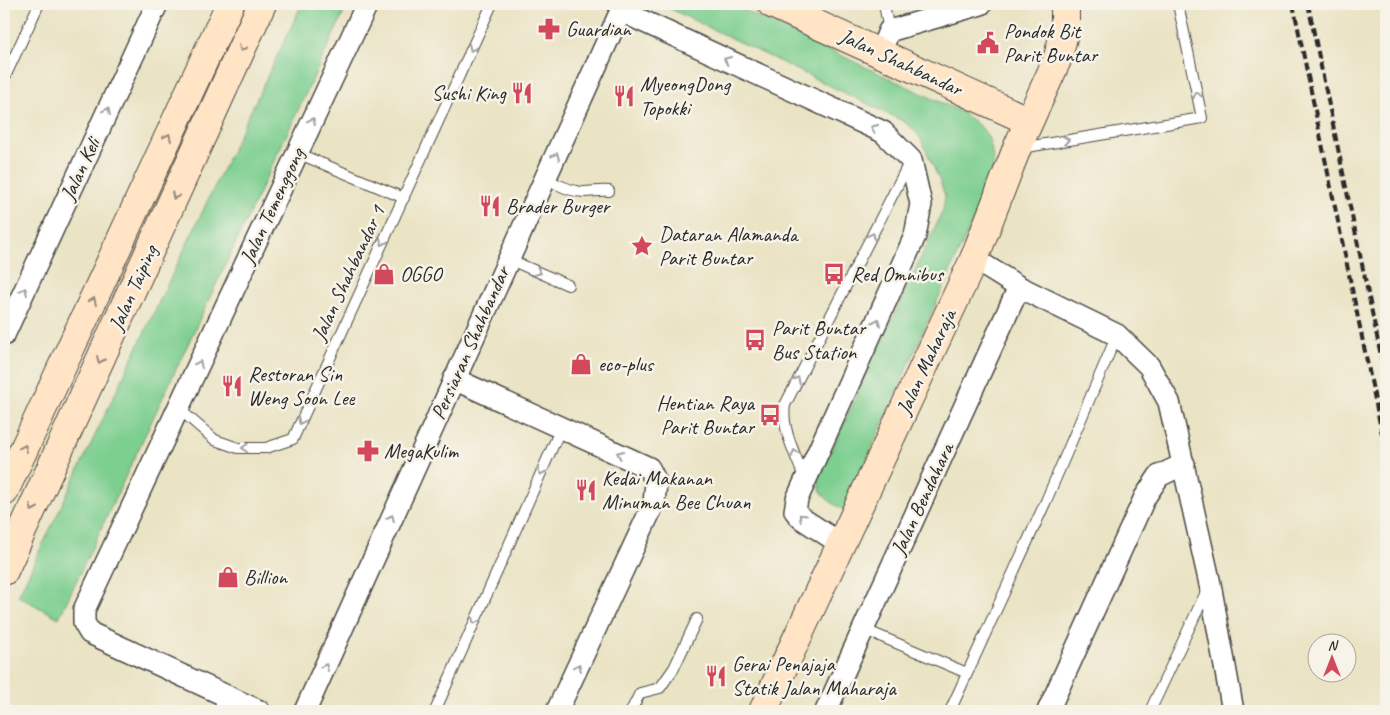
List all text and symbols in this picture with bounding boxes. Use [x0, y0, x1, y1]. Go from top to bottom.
pharmacy icon: Guardian [536, 16, 562, 42]
place label: Guardian [566, 16, 632, 42]
place label: Pondok Bit Parit Buntar [1004, 18, 1099, 68]
street label: Jalan Shahbandar [835, 22, 968, 102]
public building icon: Pondok Bit Parit Buntar [975, 30, 1001, 56]
one-way arrow [238, 43, 248, 52]
one-way arrow [468, 43, 478, 52]
one-way arrow [723, 56, 732, 66]
place label: MyeongDong Topokki [640, 71, 731, 121]
place label: Sushi King [432, 80, 508, 106]
restaurant icon: Sushi King [509, 80, 535, 106]
restaurant icon: MyeongDong Topokki [611, 83, 637, 109]
one-way arrow [1192, 90, 1203, 99]
one-way arrow [101, 107, 111, 116]
one-way arrow [305, 117, 316, 126]
one-way arrow [870, 124, 879, 135]
street label: Jalan Keli [54, 131, 107, 205]
one-way arrow [162, 133, 173, 142]
one-way arrow [1061, 136, 1070, 146]
street label: Jalan Temenggong [233, 143, 311, 269]
one-way arrow [549, 152, 560, 161]
one-way arrow [170, 191, 181, 200]
restaurant icon: Brader Burger [477, 193, 503, 219]
place label: Brader Burger [506, 193, 611, 219]
street label: Jalan Shahbandar 1 [305, 200, 391, 346]
place label: Dataran Alamanda Parit Buntar [659, 221, 800, 271]
one-way arrow [866, 232, 876, 241]
place icon: Dataran Alamanda Parit Buntar [629, 233, 655, 259]
one-way arrow [379, 237, 390, 246]
street label: Jalan Taiping [102, 240, 164, 336]
street label: Persiaran Shahbandar [425, 260, 516, 423]
shop icon: OGGO [371, 261, 397, 287]
place label: OGGO [400, 261, 444, 287]
bus stop icon: Red Omnibus [821, 261, 847, 287]
place label: Red Omnibus [851, 261, 945, 287]
one-way arrow [533, 266, 542, 276]
one-way arrow [18, 287, 29, 296]
one-way arrow [86, 297, 97, 306]
street label: Jalan Maharaja [890, 303, 963, 420]
place label: Parit Buntar Bus Station [772, 315, 867, 365]
one-way arrow [870, 318, 881, 327]
bus stop icon: Parit Buntar Bus Station [742, 327, 768, 353]
shop icon: eco-plus [568, 351, 594, 377]
place label: eco-plus [598, 351, 655, 377]
one-way arrow [96, 355, 106, 364]
one-way arrow [192, 360, 203, 369]
place label: Restoran Sin Weng Soon Lee [248, 361, 355, 411]
restaurant icon: Restoran Sin Weng Soon Lee [219, 373, 245, 399]
one-way arrow [791, 376, 801, 385]
place label: Hentian Raya Parit Buntar [656, 390, 756, 440]
bus stop icon: Hentian Raya Parit Buntar [757, 402, 783, 428]
one-way arrow [296, 416, 307, 425]
street label: Jalan Bendahara [884, 437, 960, 560]
pharmacy icon: MegaKulim [355, 438, 381, 464]
place label: MegaKulim [384, 438, 459, 464]
one-way arrow [241, 442, 249, 453]
one-way arrow [18, 444, 29, 453]
one-way arrow [616, 450, 625, 461]
one-way arrow [791, 450, 801, 458]
place label: Kedai Makanan Minuman Bee Chuan [602, 465, 751, 515]
one-way arrow [537, 467, 548, 476]
restaurant icon: Kedai Makanan Minuman Bee Chuan [573, 477, 599, 503]
one-way arrow [28, 503, 39, 512]
one-way arrow [385, 514, 396, 523]
one-way arrow [798, 514, 807, 523]
shop icon: Billion [215, 564, 241, 590]
place label: Billion [244, 564, 288, 590]
one-way arrow [471, 616, 482, 625]
north arrow [1308, 632, 1358, 682]
text: N [1328, 637, 1339, 654]
place label: Gerai Penajaja Statik Jalan Maharaja [732, 651, 897, 701]
one-way arrow [319, 663, 329, 672]
one-way arrow [571, 663, 582, 672]
restaurant icon: Gerai Penajaja Statik Jalan Maharaja [703, 663, 729, 689]

